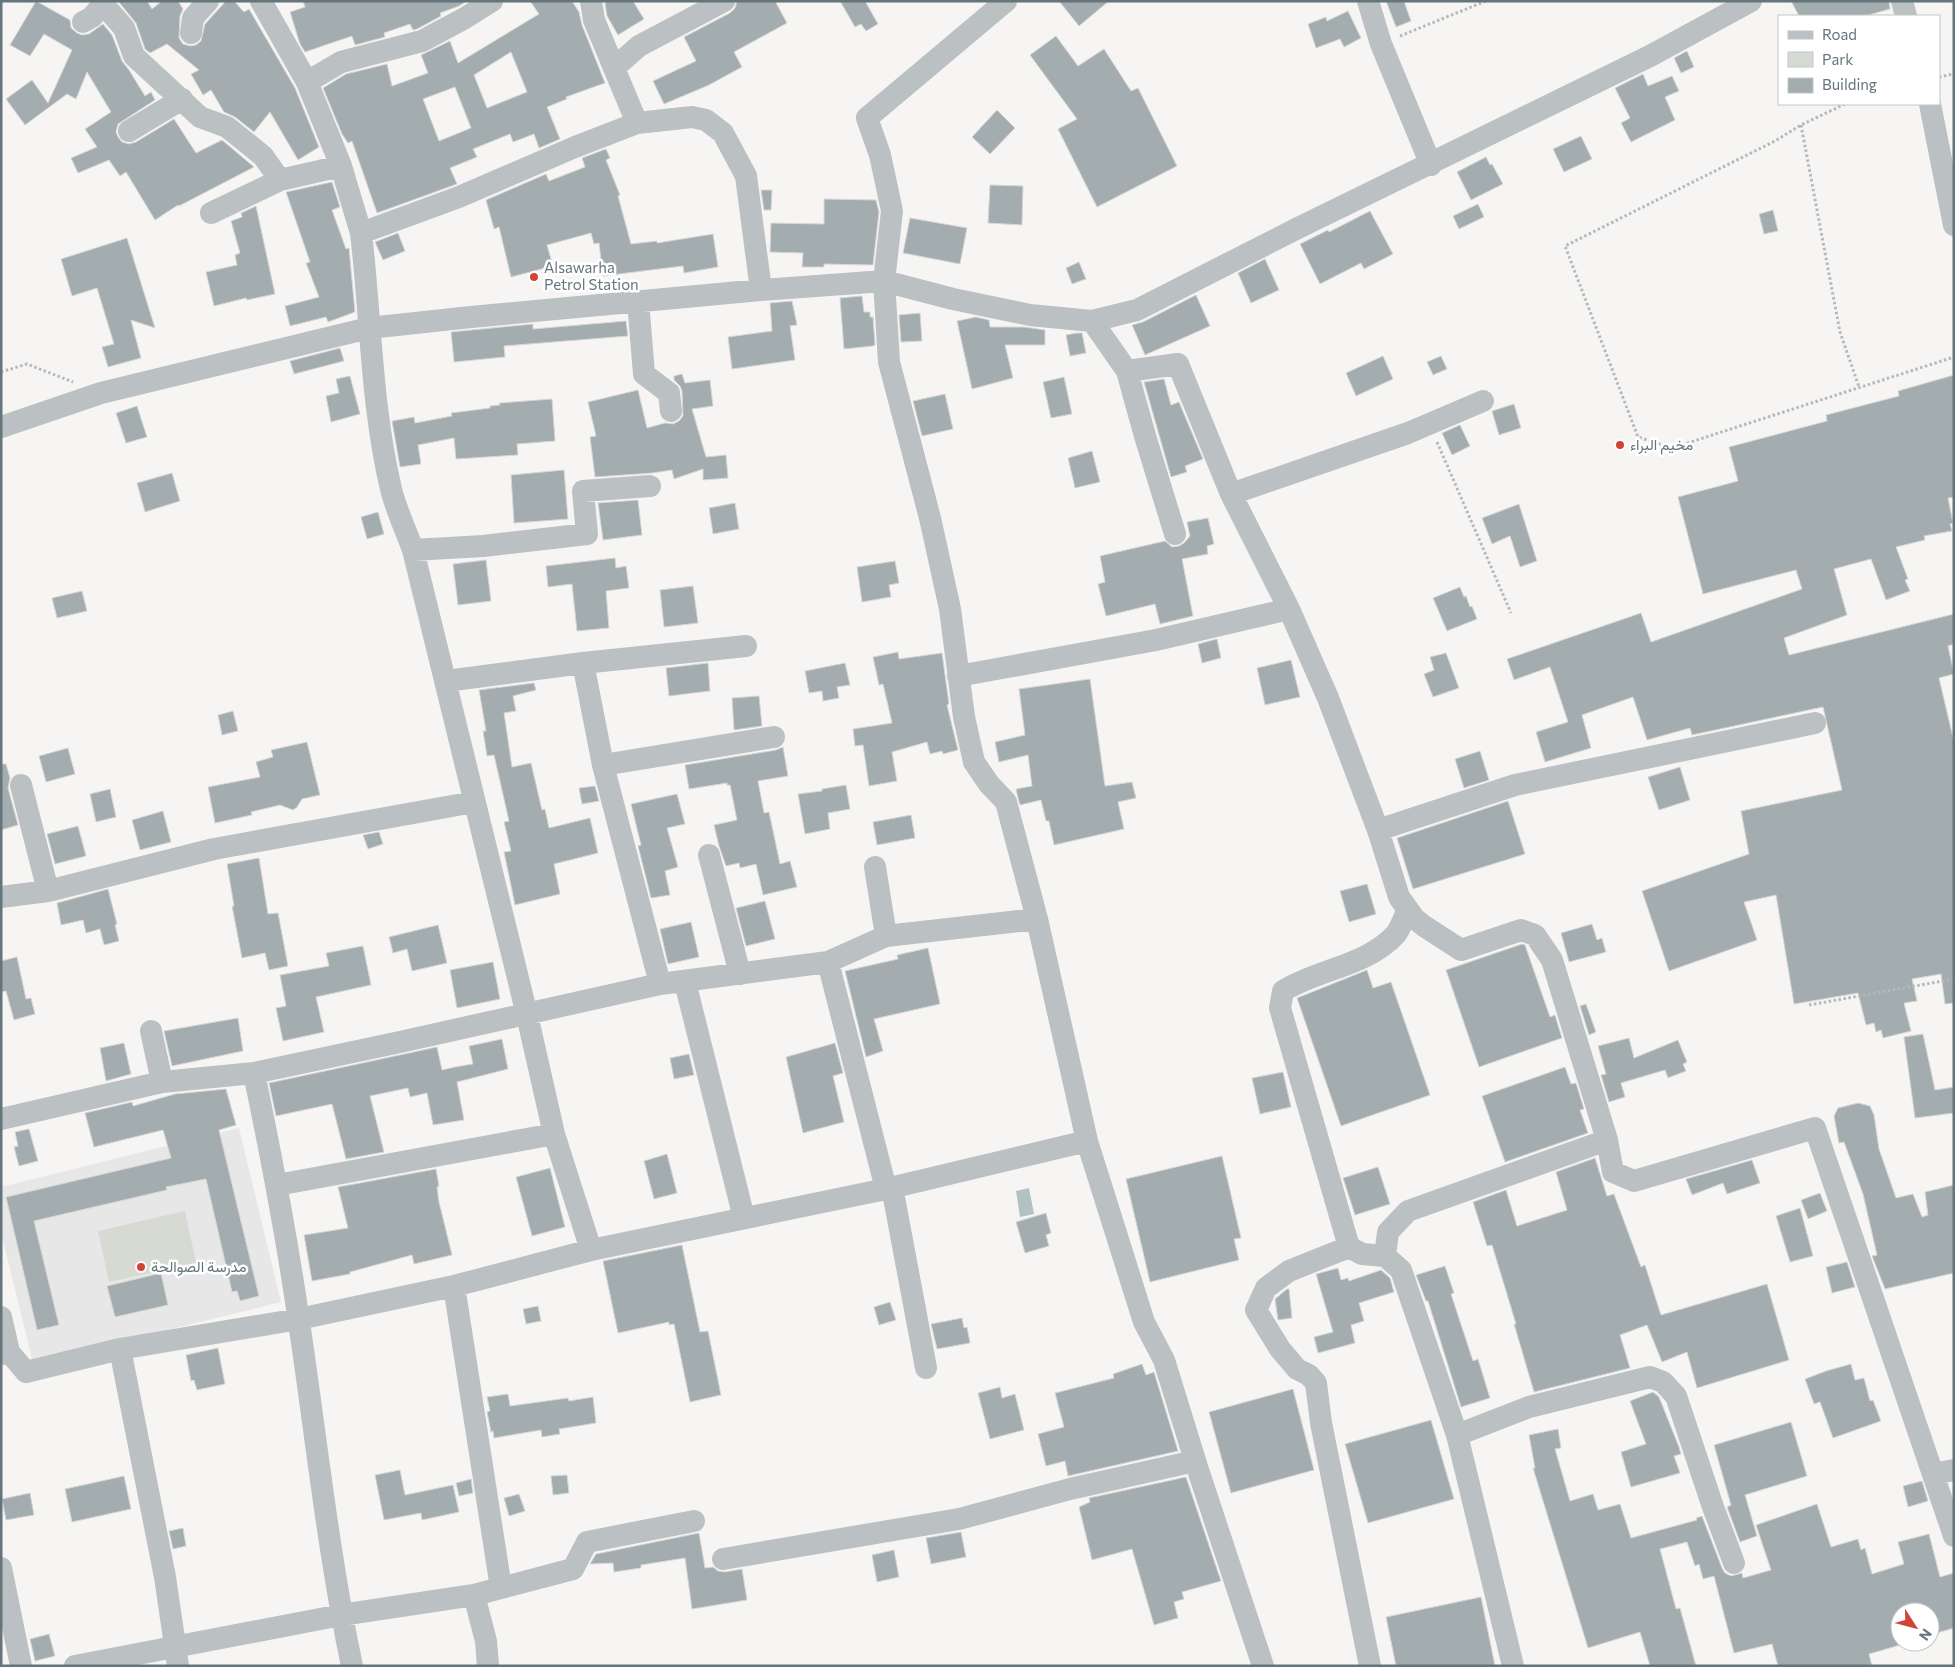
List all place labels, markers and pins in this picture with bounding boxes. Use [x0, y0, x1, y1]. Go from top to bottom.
place label: Alsawarha Petrol Station [544, 258, 639, 293]
marker: Alsawarha Petrol Station [528, 271, 540, 283]
place label: مخيم البراء [1630, 435, 1693, 455]
marker: مخيم البراء [1614, 439, 1626, 451]
place label: مدرسة الصوالحة [151, 1257, 247, 1276]
marker: مدرسة الصوالحة [135, 1261, 147, 1273]

